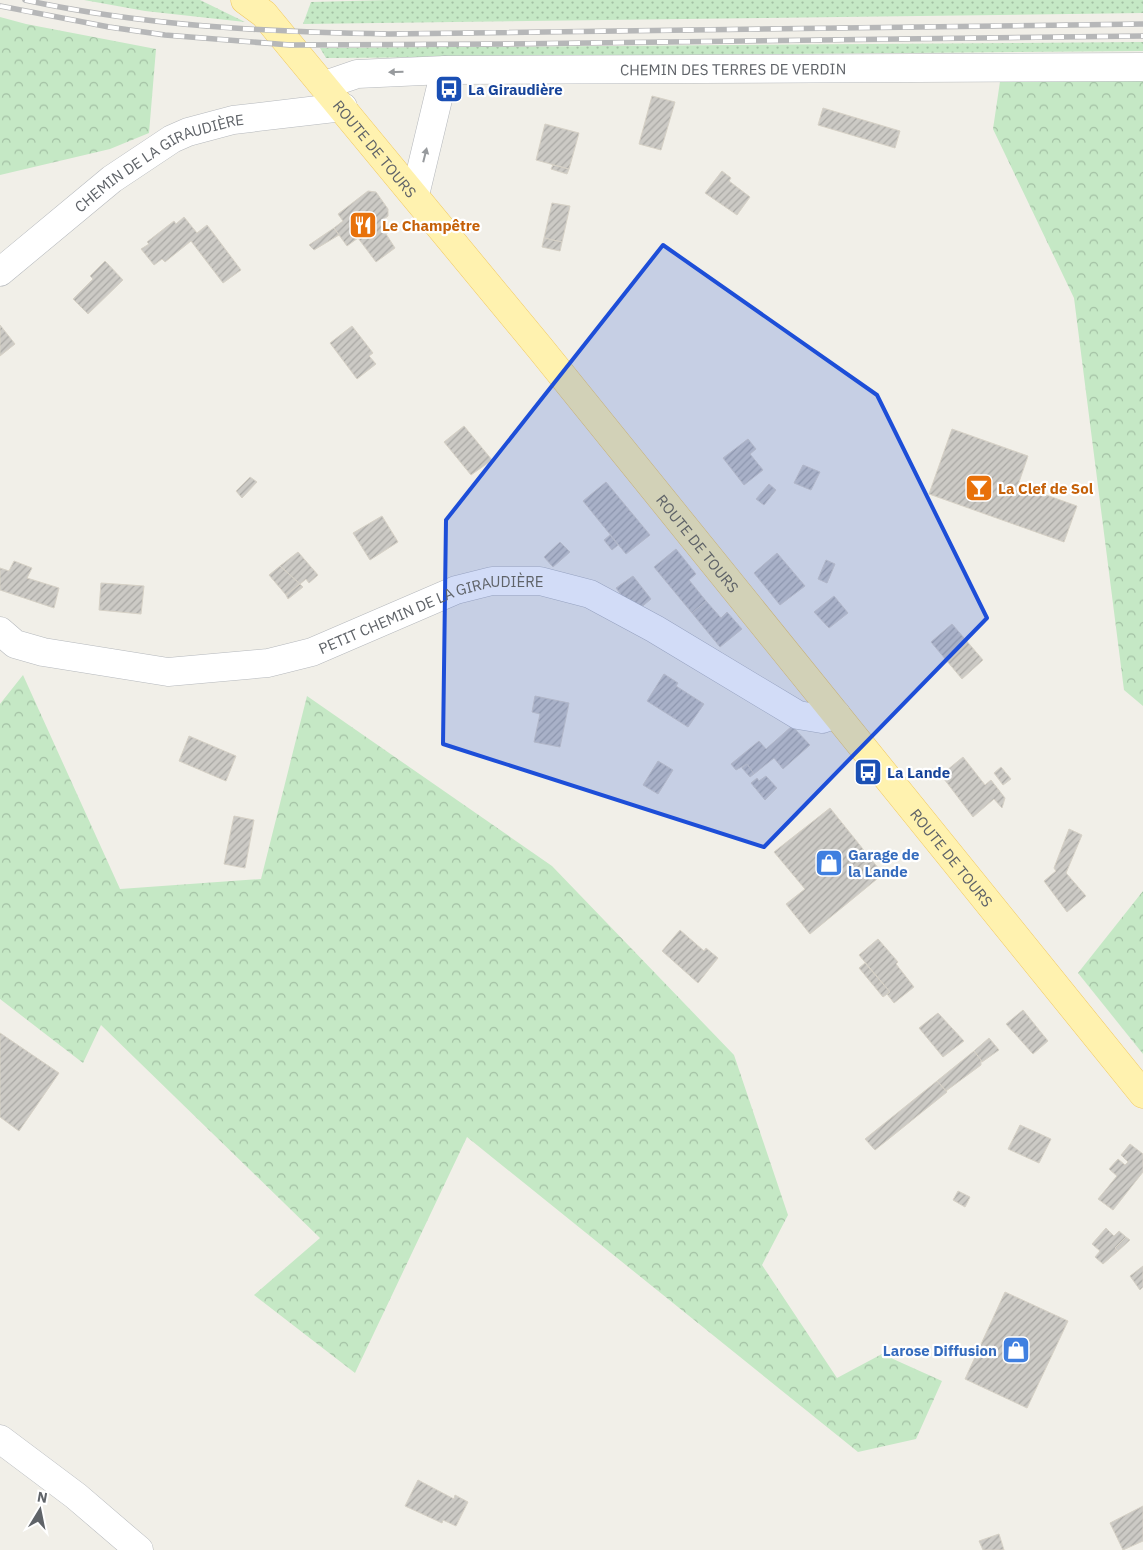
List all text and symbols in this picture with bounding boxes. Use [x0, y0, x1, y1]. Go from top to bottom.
street label: CHEMIN DES TERRES DE VERDIN [620, 59, 846, 79]
one-way arrow [388, 68, 404, 76]
bus stop icon: La Giraudière [434, 74, 464, 104]
place label: La Giraudière [468, 80, 563, 99]
street label: ROUTE DE TOURS [329, 96, 421, 201]
street label: CHEMIN DE LA GIRAUDIÈRE [70, 109, 245, 216]
one-way arrow [421, 148, 429, 163]
restaurant icon: Le Champêtre [348, 210, 378, 240]
place label: Le Champêtre [382, 216, 480, 235]
bar icon: La Clef de Sol [964, 473, 994, 503]
place label: La Clef de Sol [998, 479, 1094, 498]
street label: ROUTE DE TOURS [652, 490, 743, 596]
street label: PETIT CHEMIN DE LA GIRAUDIÈRE [315, 572, 544, 658]
bus stop icon: La Lande [853, 757, 883, 787]
place label: La Lande [887, 763, 950, 782]
street label: ROUTE DE TOURS [906, 804, 997, 910]
place label: Garage de la Lande [848, 845, 919, 881]
shop icon: Garage de la Lande [814, 848, 844, 878]
shop icon: Larose Diffusion [1001, 1335, 1031, 1365]
place label: Larose Diffusion [883, 1341, 997, 1360]
north arrow [15, 1485, 65, 1535]
text: N [36, 1487, 49, 1507]

